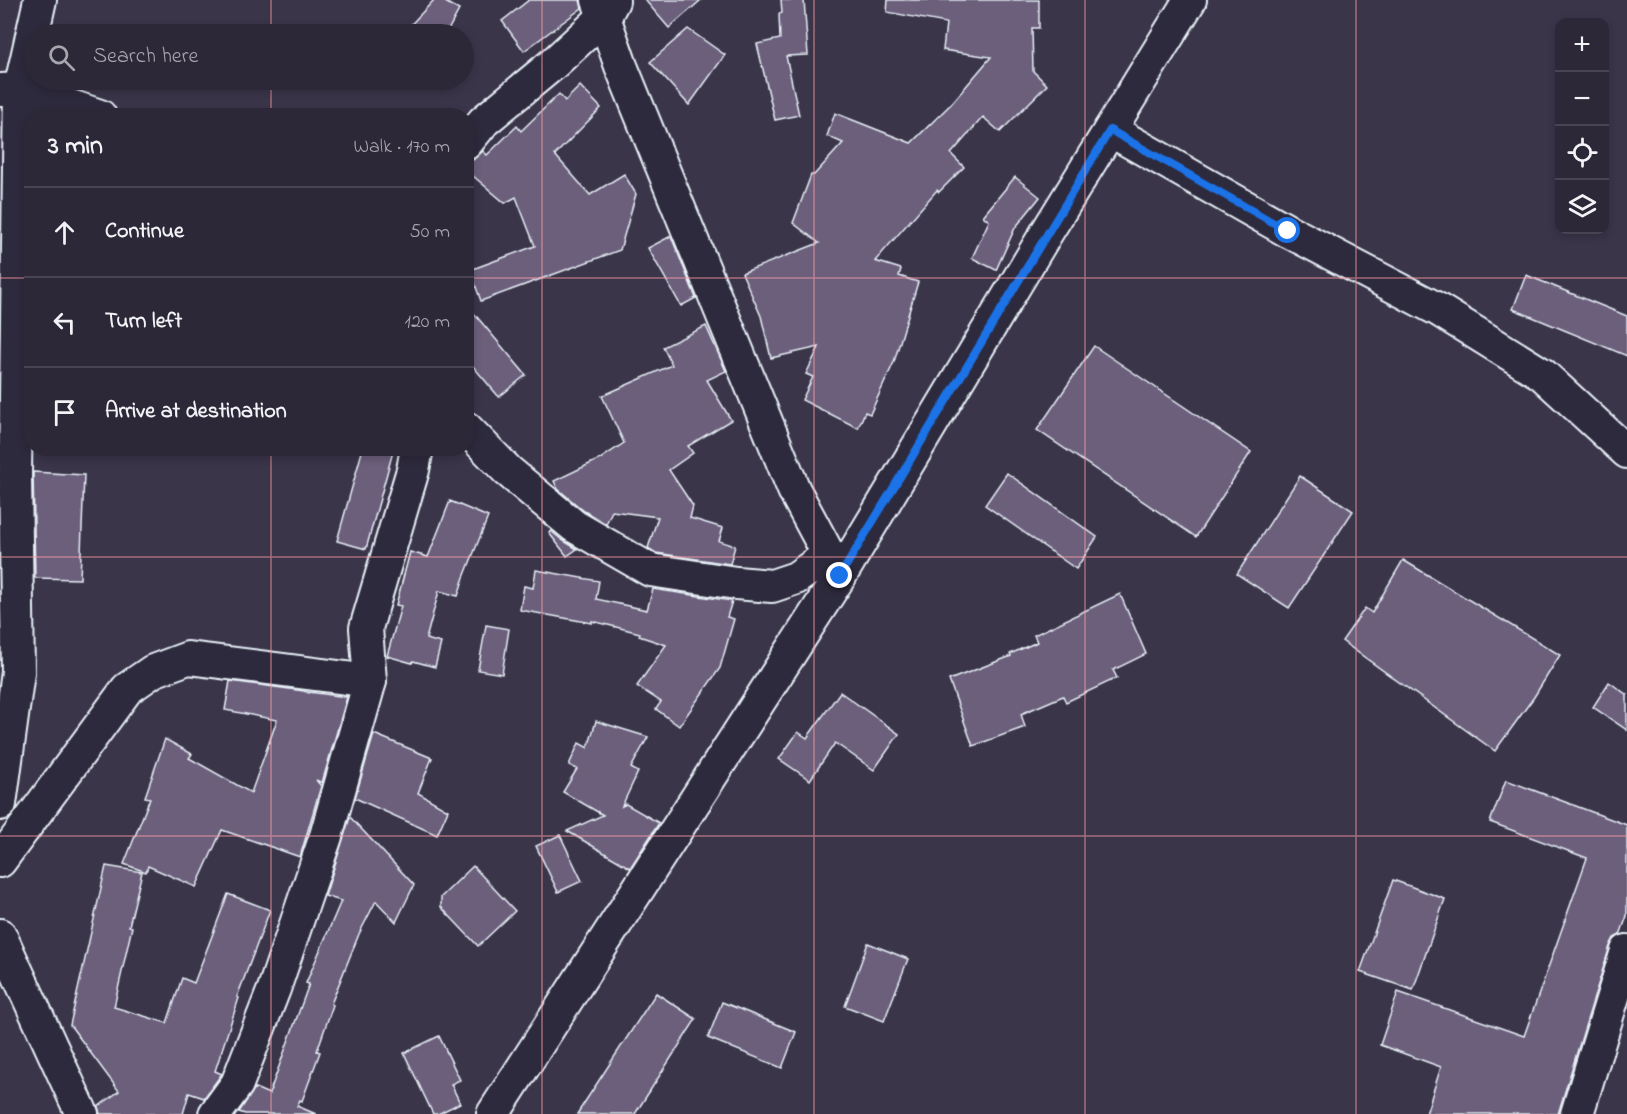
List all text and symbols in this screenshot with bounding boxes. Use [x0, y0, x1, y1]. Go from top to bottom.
map controls [1555, 18, 1609, 234]
button: + [1555, 18, 1609, 72]
search box [24, 24, 474, 90]
icon: search [45, 41, 78, 74]
text: Search here [93, 41, 198, 73]
button: − [1555, 72, 1609, 126]
button: locate [1555, 126, 1609, 180]
text: 3 min [48, 128, 103, 166]
text: Walk · 170 m [354, 133, 450, 162]
button: layers [1555, 180, 1609, 234]
icon: ahead [48, 216, 81, 249]
text: Continue [105, 216, 184, 248]
route start [1274, 217, 1300, 243]
text: 50 m [409, 218, 450, 247]
icon: left [48, 306, 81, 339]
text: Turn left [105, 306, 182, 338]
text: 120 m [405, 308, 450, 337]
icon: arrive [48, 396, 81, 429]
text: Arrive at destination [105, 396, 287, 428]
route end [826, 562, 852, 588]

